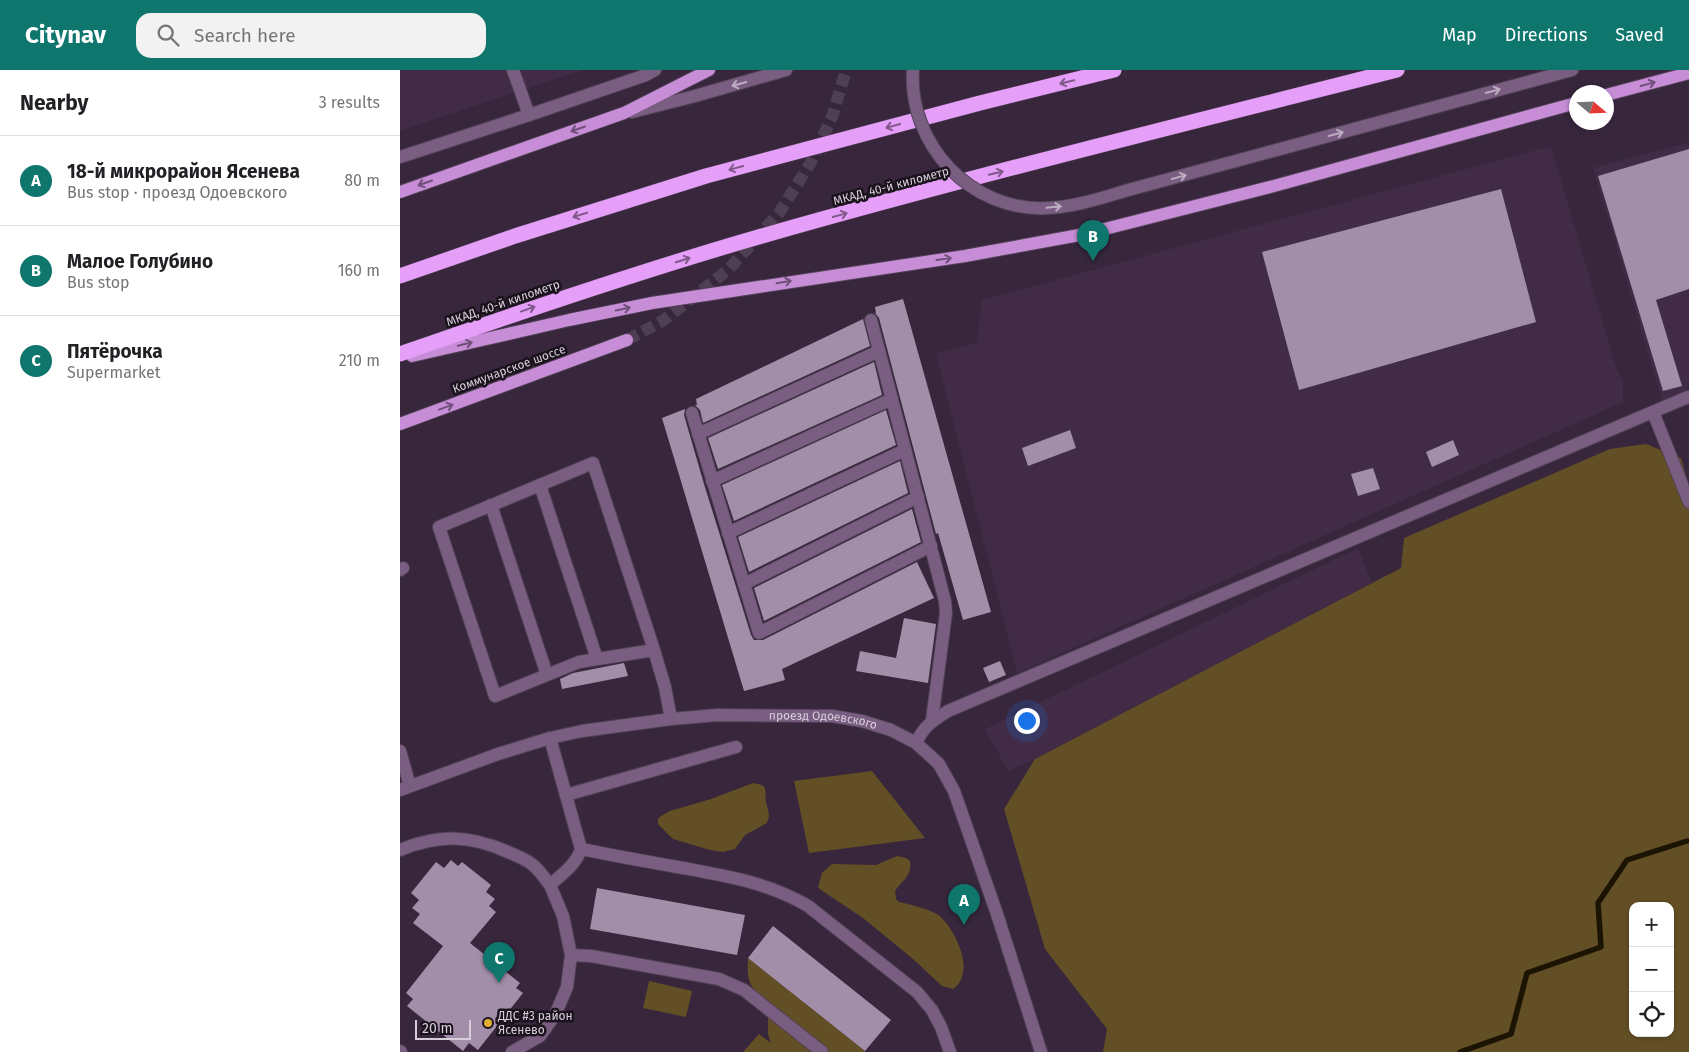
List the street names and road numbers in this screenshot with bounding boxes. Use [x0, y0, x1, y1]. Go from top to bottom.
street label: МКАД, 40-й километр [832, 164, 950, 208]
street label: МКАД, 40-й километр [444, 277, 562, 329]
street label: Коммунарское шоссе [451, 342, 567, 396]
street label: проезд Одоевского [769, 708, 879, 732]

